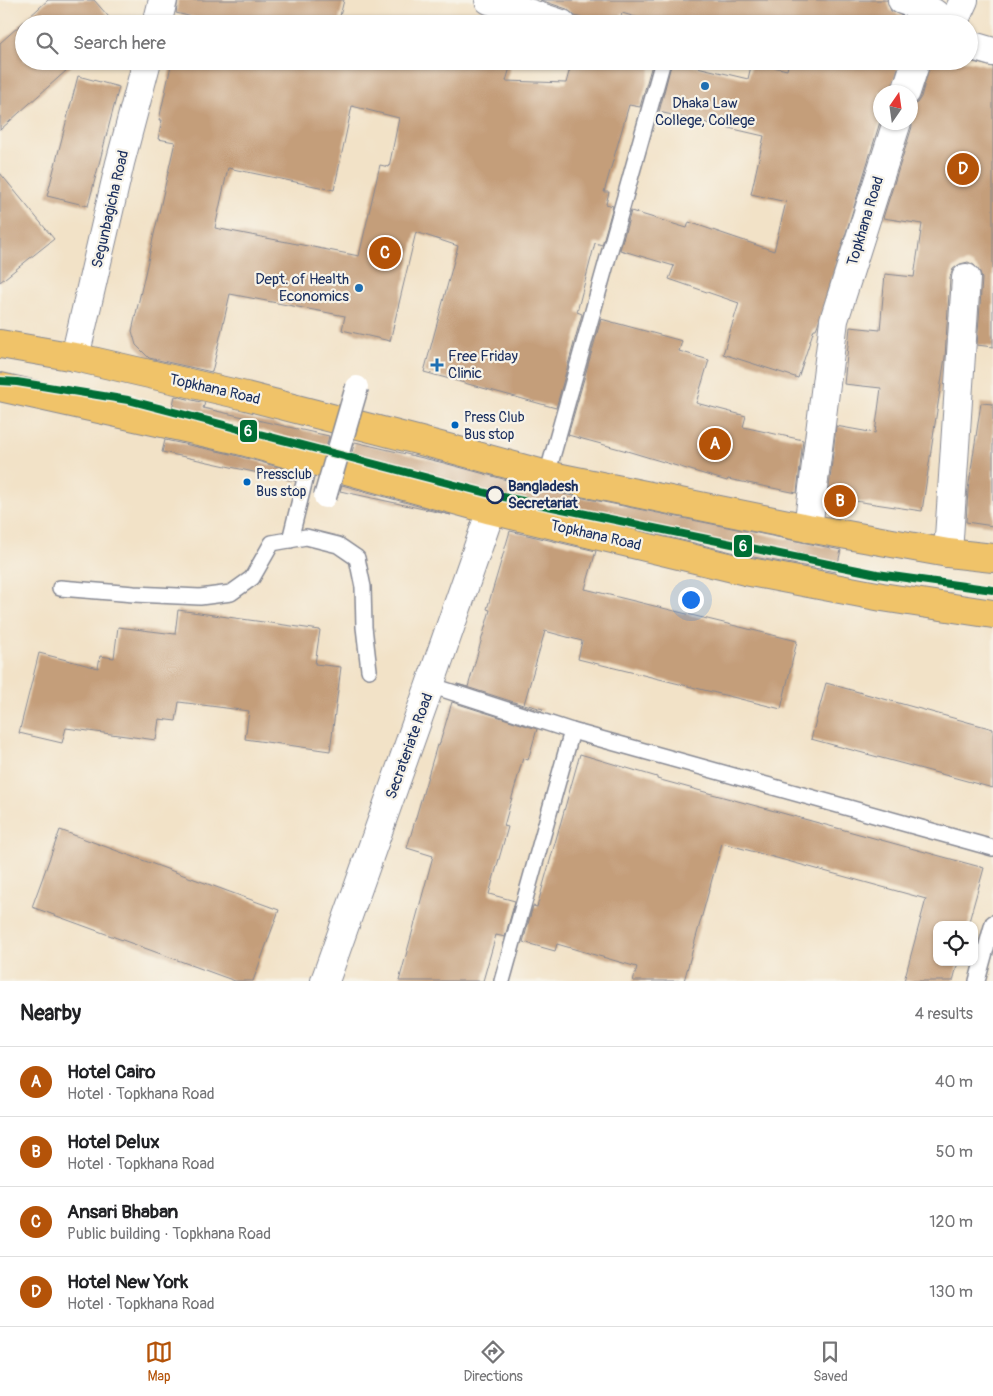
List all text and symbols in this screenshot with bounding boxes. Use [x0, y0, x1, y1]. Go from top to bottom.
search box [15, 15, 978, 70]
icon: search [33, 29, 61, 57]
text: Search here [73, 31, 166, 55]
marker: Dhaka Law College, College [699, 80, 711, 92]
north arrow [873, 85, 918, 130]
place label: Dhaka Law College, College [655, 94, 756, 130]
street label: Segunbagicha Road [88, 148, 133, 270]
pin: D [947, 150, 979, 188]
street label: Topkhana Road [843, 174, 888, 268]
pin: C [369, 234, 401, 272]
place label: Dept. of Health Economics [255, 270, 349, 306]
marker: Dept. of Health Economics [353, 282, 365, 294]
place label: Free Friday Clinic [448, 347, 519, 383]
marker: Free Friday Clinic [430, 358, 444, 372]
street label: Topkhana Road [168, 370, 262, 409]
place label: Press Club Bus stop [464, 409, 525, 443]
line badge: 6 [239, 419, 258, 443]
marker: Press Club Bus stop [450, 420, 460, 430]
text: 6 [244, 423, 252, 440]
pin: A [699, 425, 731, 463]
place label: Pressclub Bus stop [256, 466, 312, 500]
marker: Pressclub Bus stop [242, 477, 252, 487]
place label: Bangladesh Secretariat [508, 477, 579, 513]
pin: B [824, 482, 856, 520]
marker: Bangladesh Secretariat [486, 486, 504, 504]
street label: Topkhana Road [549, 516, 643, 555]
line badge: 6 [733, 534, 753, 558]
text: 6 [739, 538, 747, 555]
your location [678, 587, 704, 613]
street label: Secrateriate Road [381, 691, 437, 802]
map controls [933, 921, 978, 966]
button: locate [933, 921, 978, 966]
text: Nearby [20, 1000, 81, 1027]
text: 4 results [915, 1004, 973, 1024]
text: Hotel Cairo [67, 1060, 155, 1084]
text: A [31, 1072, 41, 1092]
text: 40 m [935, 1072, 973, 1092]
text: Hotel · Topkhana Road [67, 1084, 215, 1104]
text: Hotel Delux [67, 1130, 160, 1154]
text: B [31, 1142, 41, 1162]
text: 50 m [936, 1142, 973, 1162]
text: Hotel · Topkhana Road [67, 1154, 215, 1174]
text: Ansari Bhaban [67, 1200, 178, 1224]
text: C [31, 1212, 41, 1232]
text: 120 m [929, 1212, 973, 1232]
text: Public building · Topkhana Road [67, 1224, 271, 1244]
text: Hotel New York [67, 1270, 188, 1294]
text: D [31, 1282, 41, 1302]
text: 130 m [929, 1282, 973, 1302]
text: Hotel · Topkhana Road [67, 1294, 215, 1314]
tab: Map [145, 1338, 173, 1385]
tab: Directions [463, 1338, 523, 1385]
tab: Saved [813, 1338, 848, 1385]

